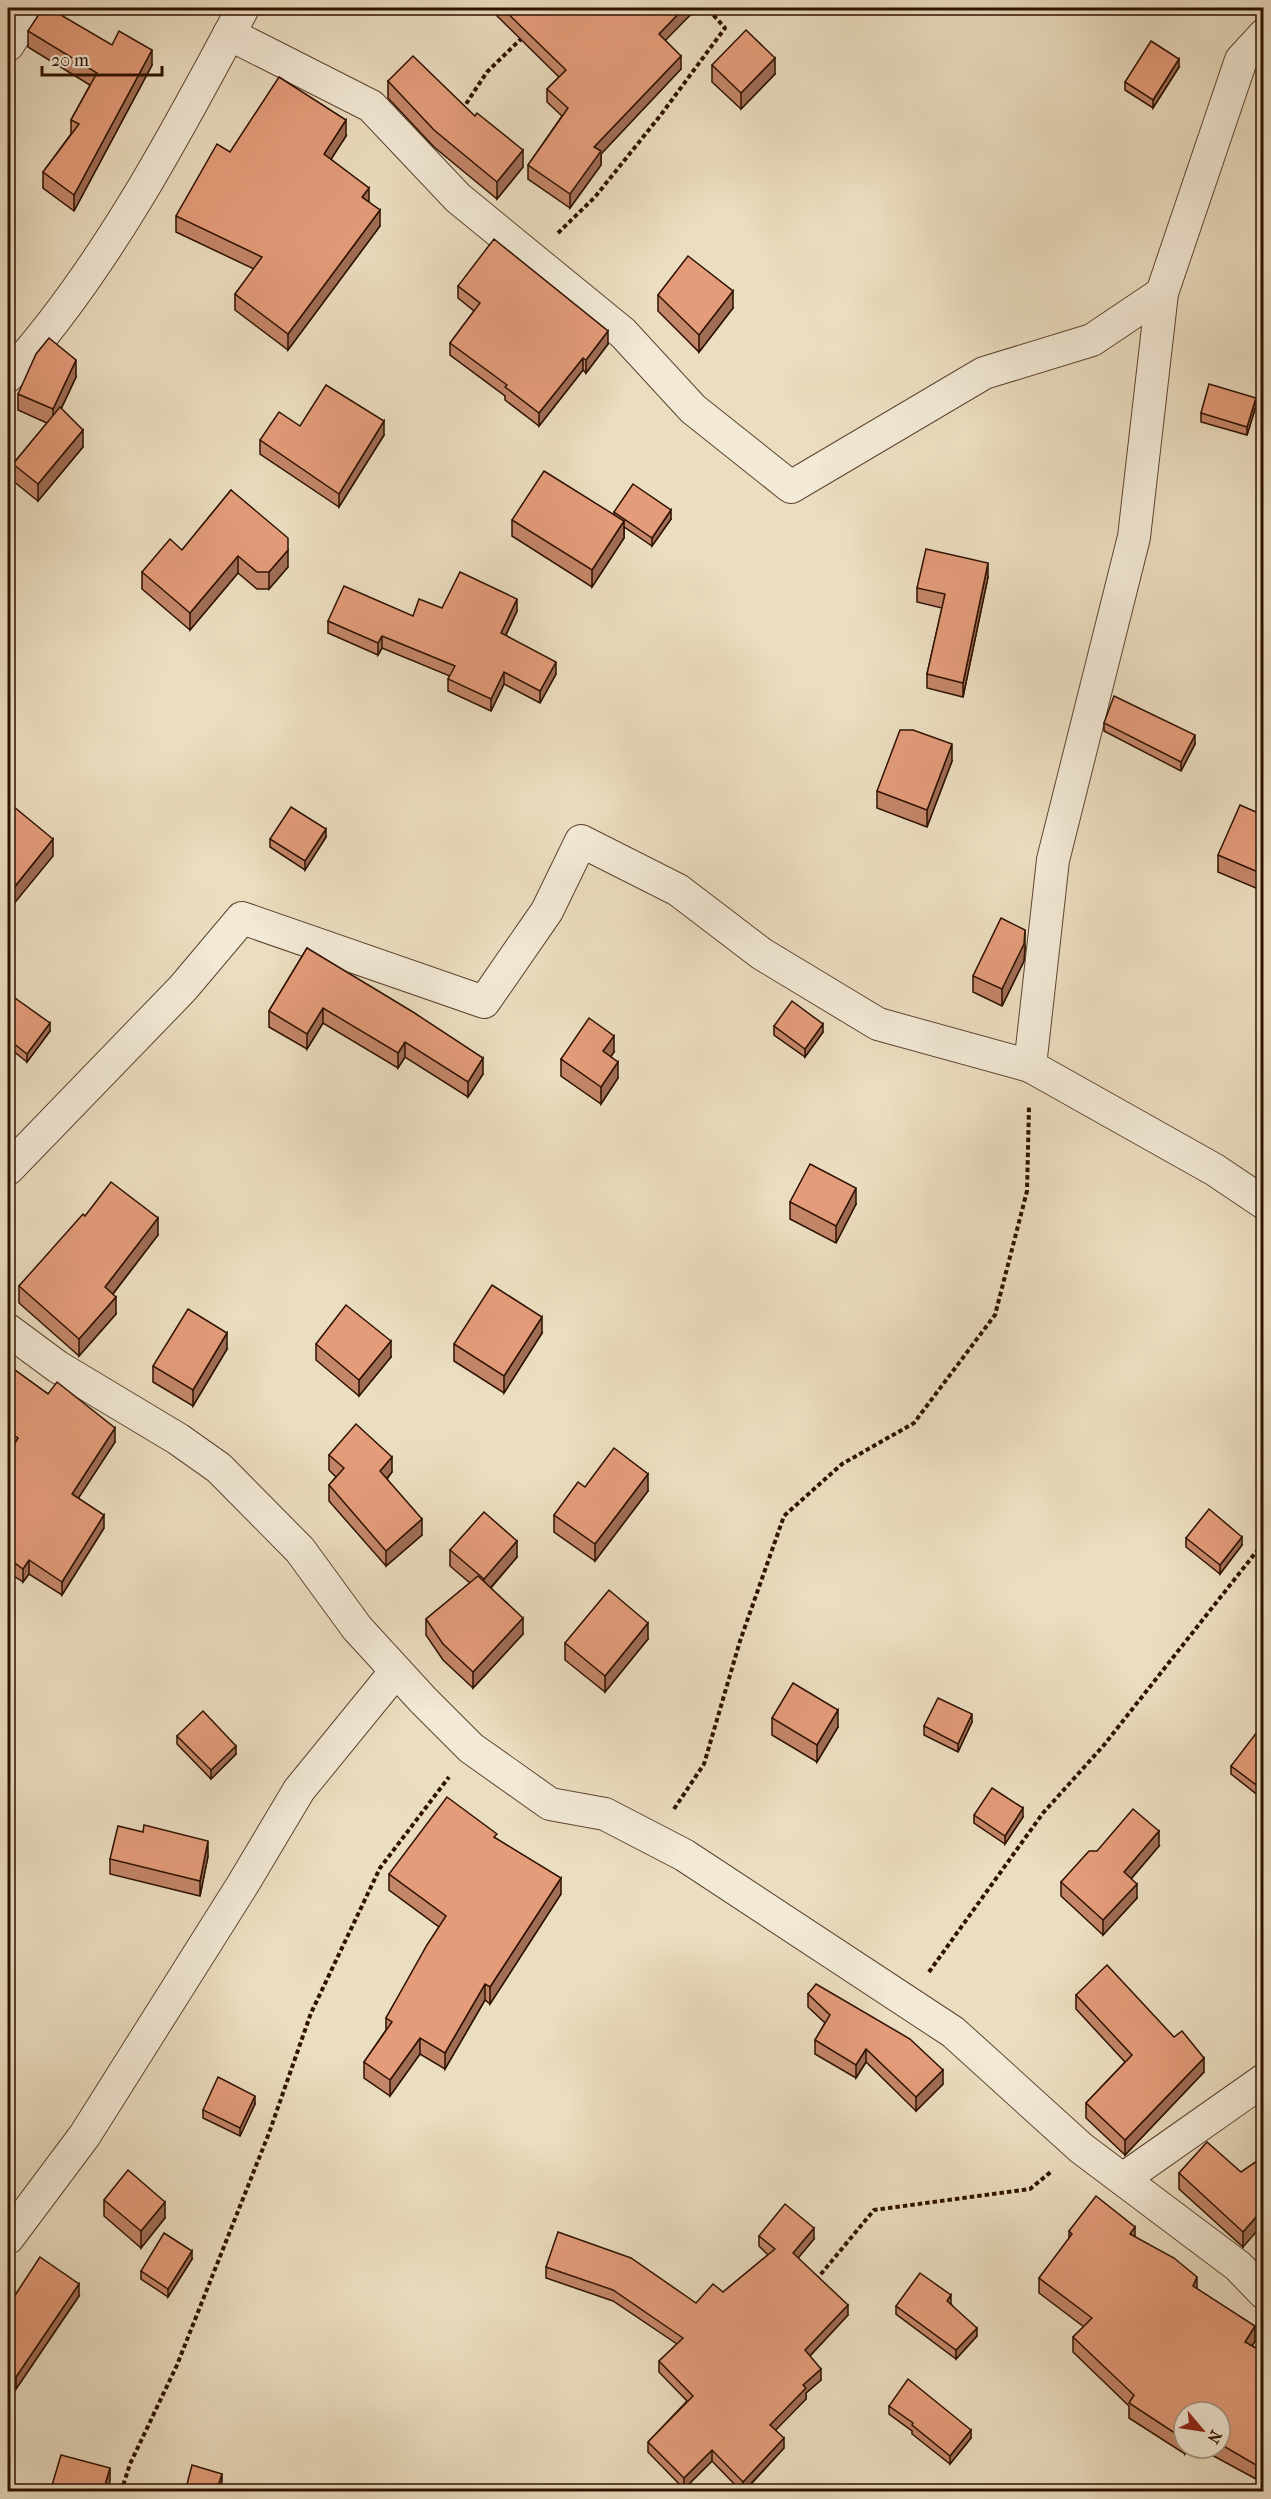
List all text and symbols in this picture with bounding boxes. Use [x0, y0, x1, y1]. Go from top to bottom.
scale bar [42, 39, 162, 77]
text: 20 m [51, 50, 89, 71]
north arrow [1172, 2400, 1232, 2460]
text: N [1203, 2427, 1226, 2448]

